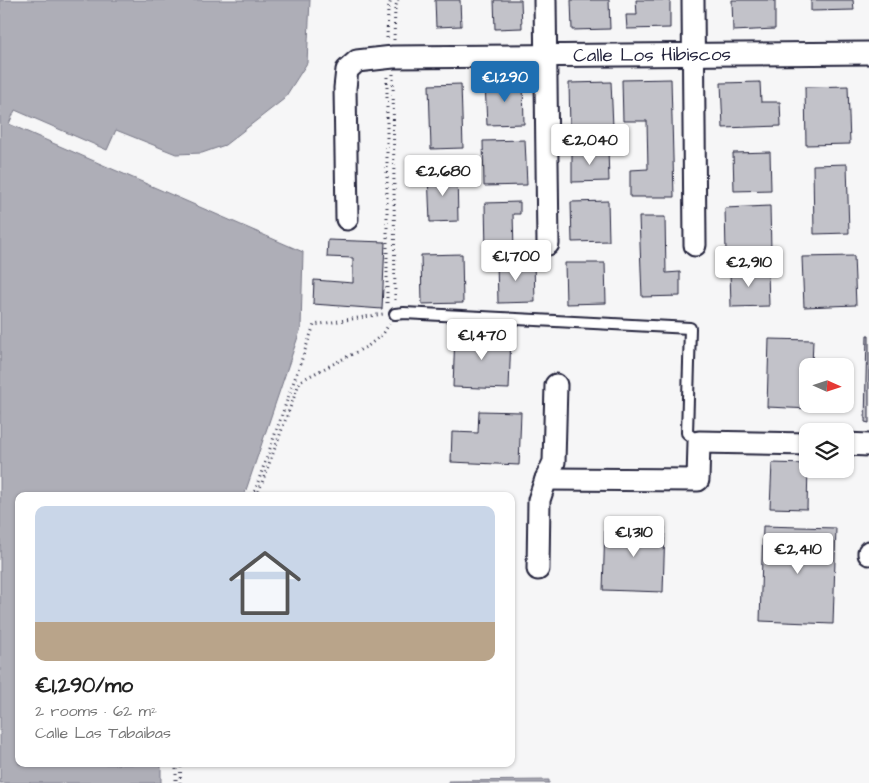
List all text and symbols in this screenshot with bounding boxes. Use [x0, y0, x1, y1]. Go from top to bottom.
street label: Calle Los Hibiscos [573, 41, 731, 69]
pin: €1,290 [464, 61, 546, 103]
text: €1,290 [482, 66, 528, 88]
pin: €2,040 [549, 124, 631, 166]
text: €2,040 [562, 129, 618, 151]
pin: €2,680 [402, 154, 484, 197]
text: €2,680 [415, 160, 471, 182]
pin: €1,700 [475, 240, 557, 282]
text: €1,700 [492, 245, 540, 267]
pin: €2,910 [708, 246, 790, 288]
text: €2,910 [726, 251, 772, 273]
pin: €1,470 [441, 318, 523, 361]
text: €1,470 [458, 324, 506, 346]
north arrow [799, 358, 854, 412]
map controls [799, 358, 854, 478]
button: layers [799, 423, 854, 478]
pin: €1,310 [593, 516, 675, 558]
text: €1,310 [615, 521, 653, 543]
pin: €2,410 [757, 532, 839, 575]
icon: home [220, 538, 310, 628]
text: €2,410 [774, 538, 822, 560]
text: €1,290/mo [35, 671, 133, 700]
text: 2 rooms · 62 m² [35, 700, 157, 722]
text: Calle Las Tabaibas [35, 722, 171, 744]

